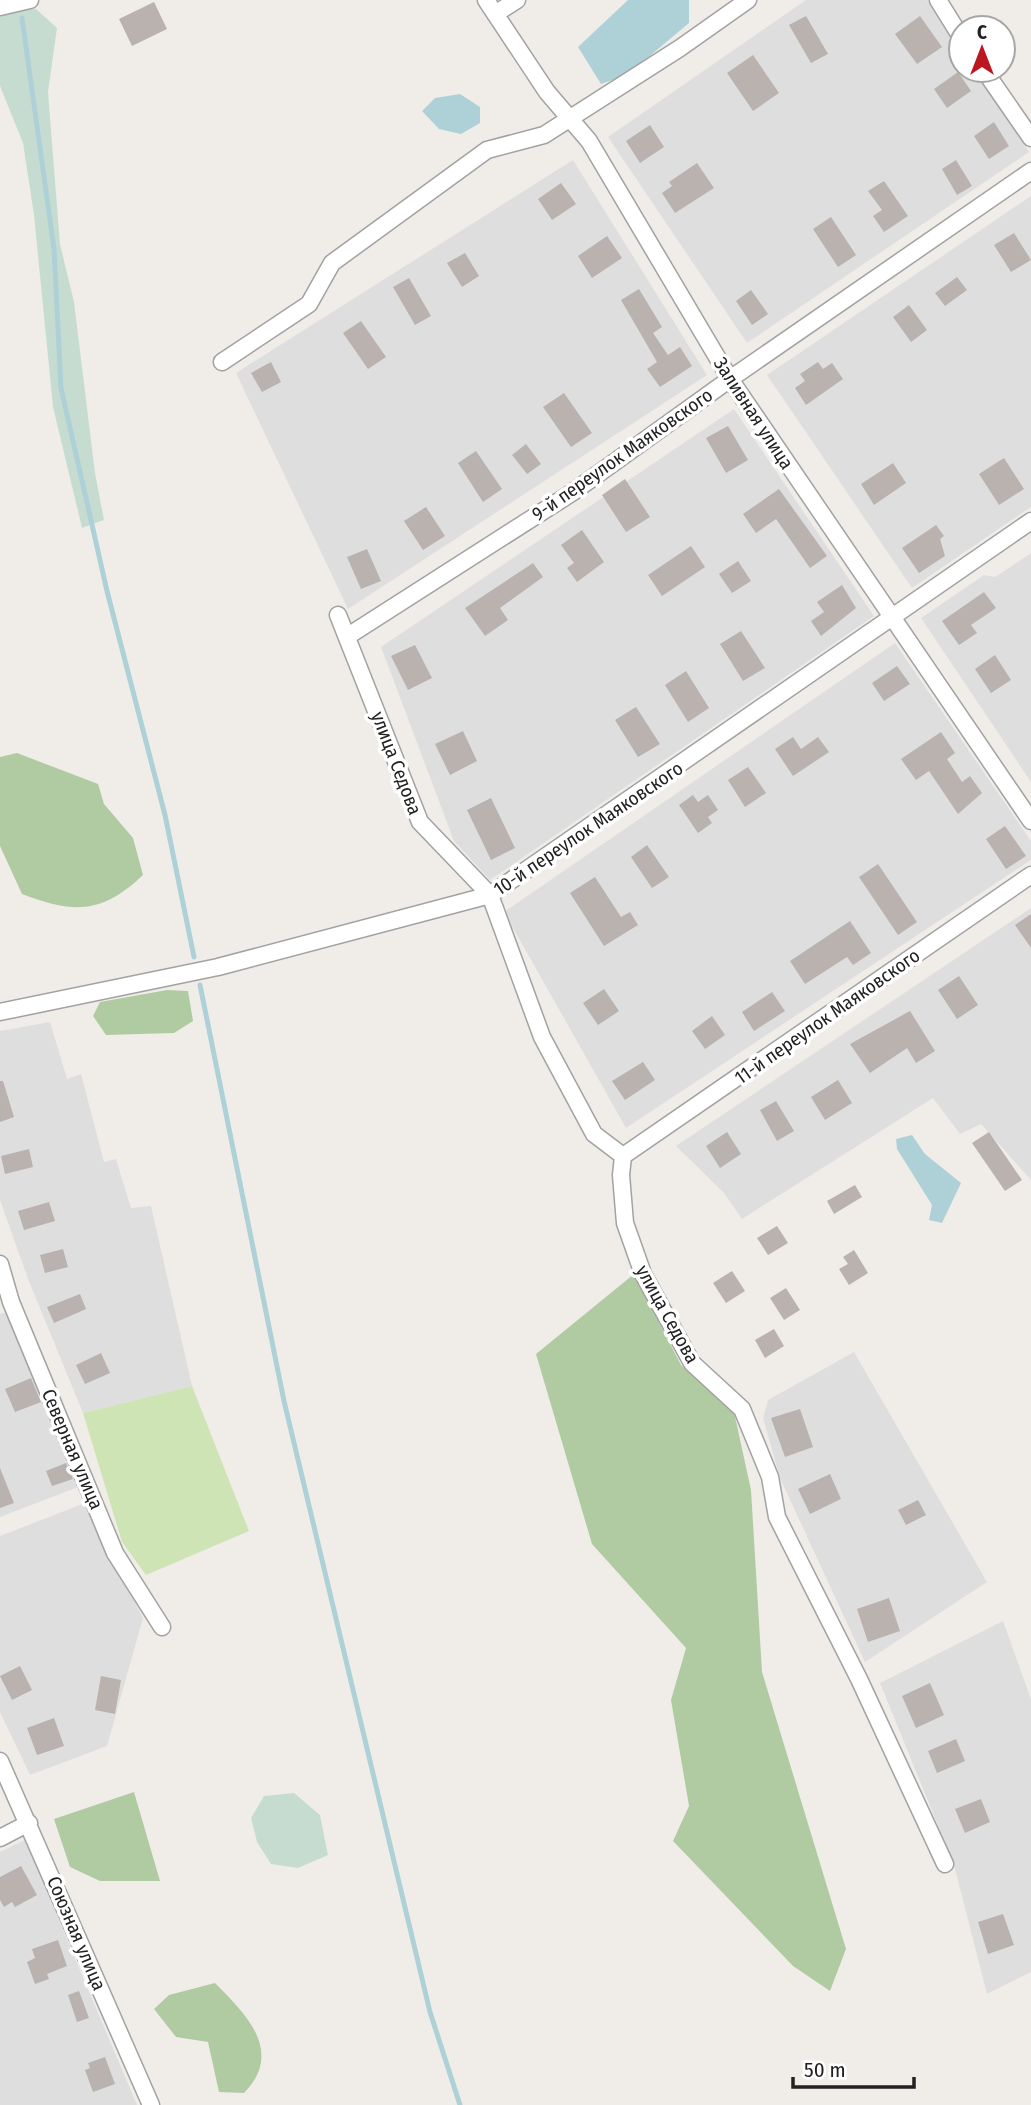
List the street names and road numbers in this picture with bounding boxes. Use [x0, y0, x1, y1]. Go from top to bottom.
street label: Заливная улица [709, 353, 798, 474]
street label: 9-й переулок Маяковского [527, 383, 717, 526]
street label: улица Седова [366, 708, 427, 818]
street label: 10-й переулок Маяковского [489, 756, 687, 900]
street label: 11-й переулок Маяковского [730, 944, 924, 1089]
street label: улица Седова [631, 1261, 704, 1367]
street label: Северная улица [37, 1386, 108, 1513]
street label: Союзная улица [42, 1873, 111, 1994]

